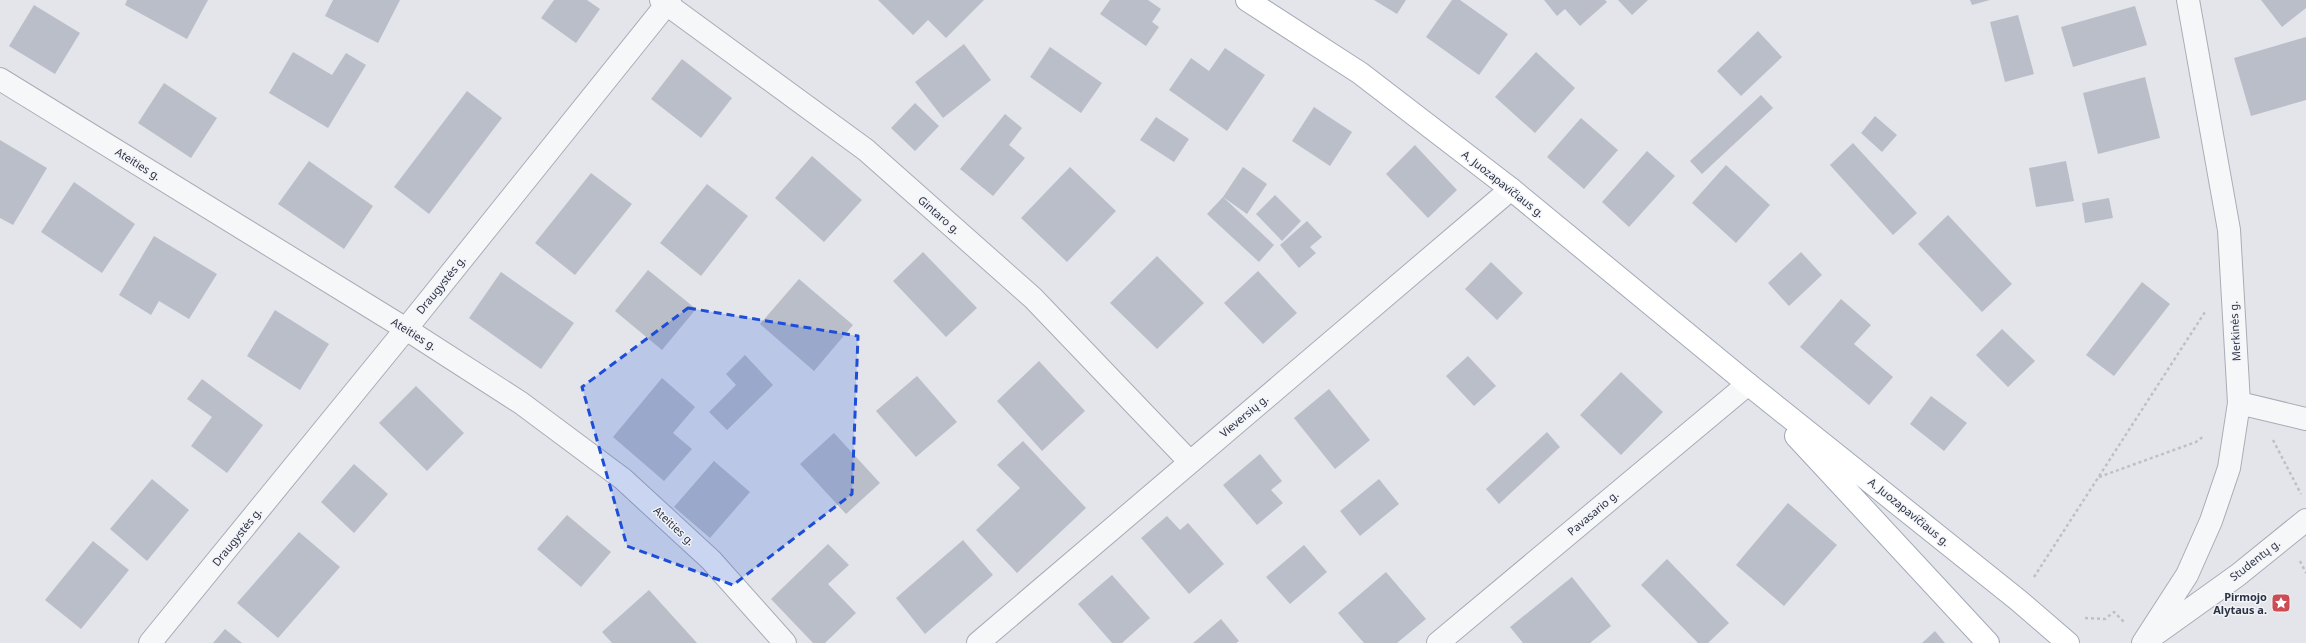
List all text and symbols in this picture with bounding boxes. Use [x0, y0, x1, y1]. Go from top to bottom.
street label: Ateities g. [113, 144, 164, 183]
street label: A. Juozapavičiaus g. [1459, 147, 1548, 221]
street label: Gintaro g. [915, 192, 964, 237]
street label: Draugystės g. [412, 252, 469, 317]
street label: Merkinės g. [2225, 300, 2244, 362]
street label: Ateities g. [389, 314, 440, 353]
street label: Vieversių g. [1216, 391, 1271, 440]
street label: A. Juozapavičiaus g. [1865, 474, 1953, 549]
street label: Pavasario g. [1564, 487, 1622, 538]
street label: Ateities g. [651, 503, 698, 549]
street label: Draugystės g. [208, 504, 265, 569]
street label: Studentų g. [2226, 535, 2283, 584]
place label: Pirmojo Alytaus a. [2213, 589, 2267, 617]
place icon: Pirmojo Alytaus a. [2270, 592, 2292, 614]

